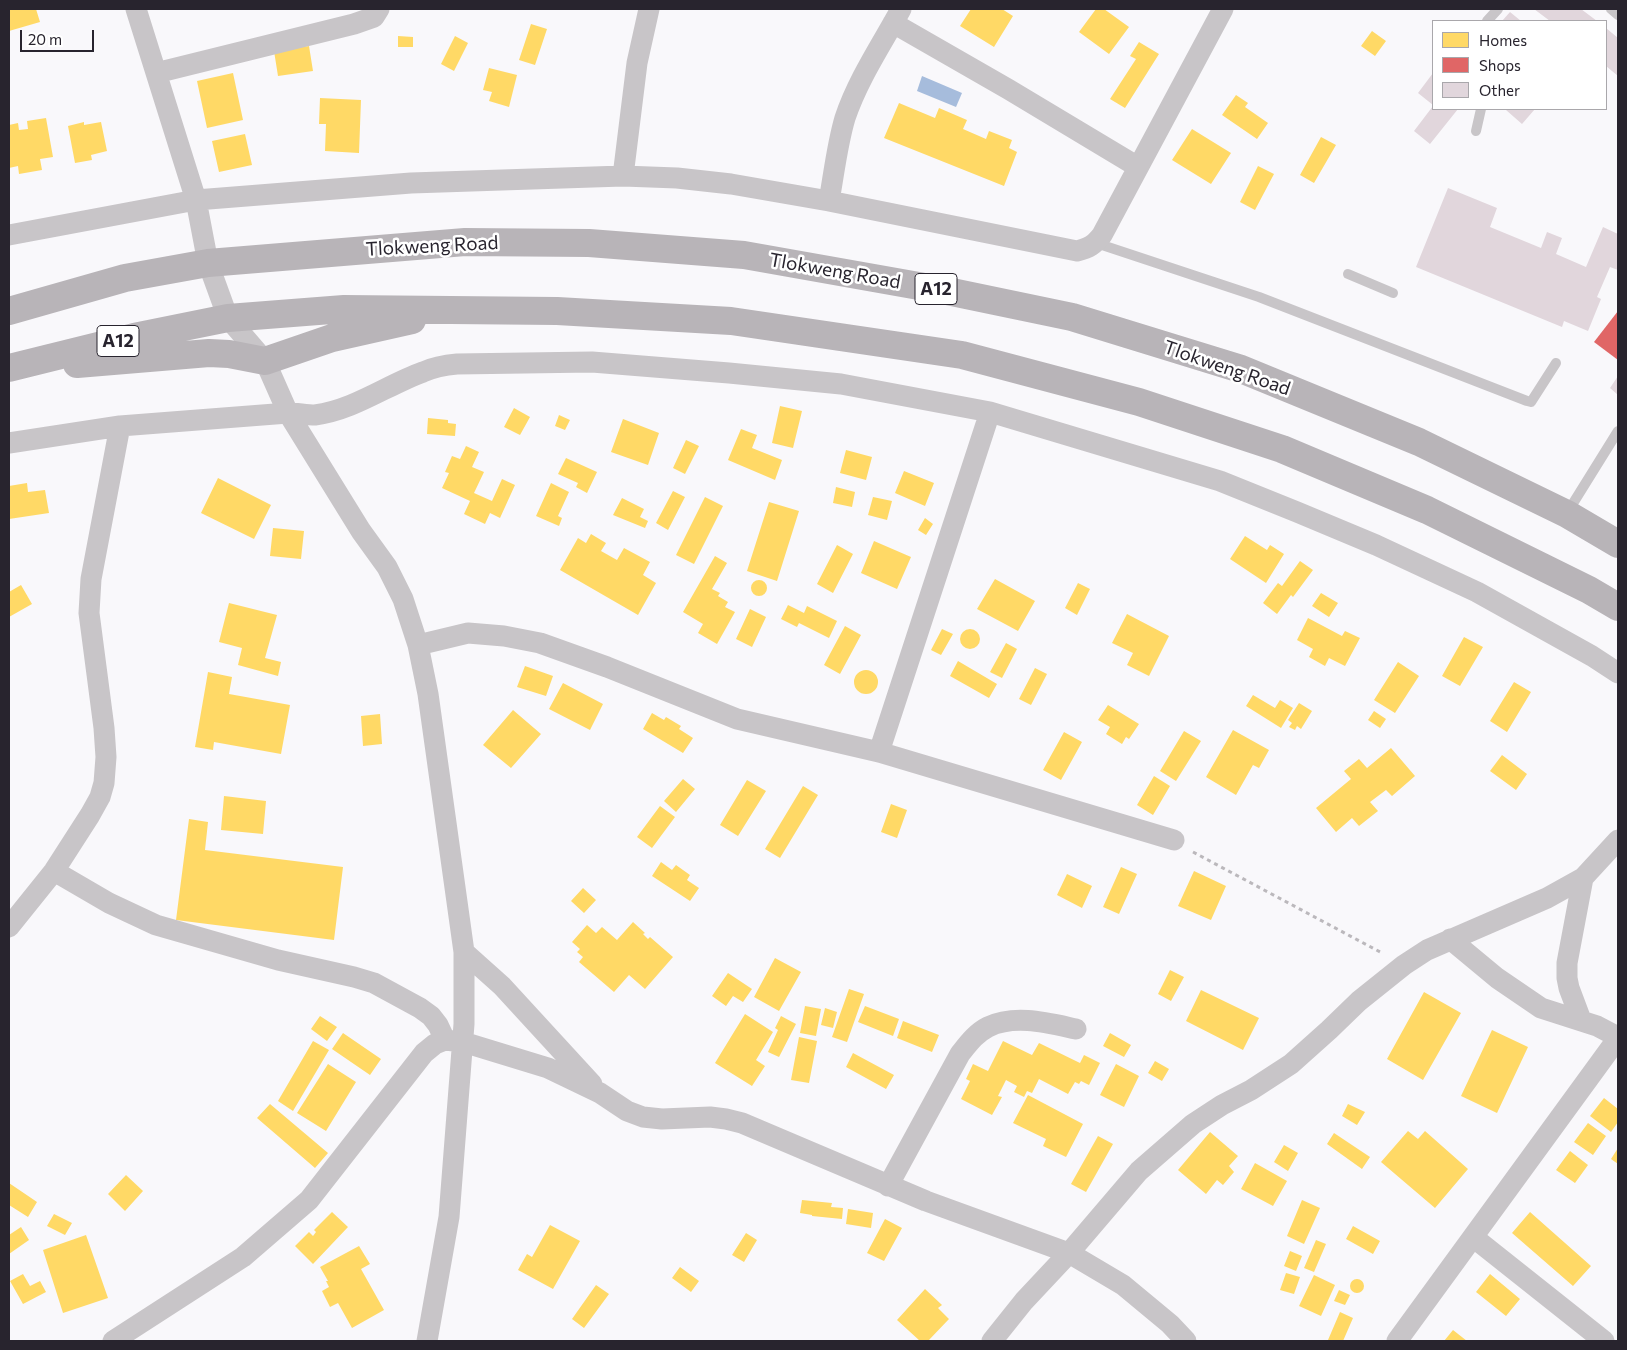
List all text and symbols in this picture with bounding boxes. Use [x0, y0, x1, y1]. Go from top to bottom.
scale bar [22, 20, 96, 52]
legend [1432, 20, 1607, 110]
text: 20 m [28, 30, 62, 48]
text: Homes [1479, 31, 1527, 49]
text: Shops [1479, 56, 1521, 74]
text: Other [1479, 81, 1520, 99]
street label: Tlokweng Road [365, 231, 499, 261]
street label: Tlokweng Road [768, 248, 902, 294]
road number: A12 [915, 274, 957, 304]
road number: A12 [97, 326, 139, 356]
street label: Tlokweng Road [1161, 336, 1293, 400]

